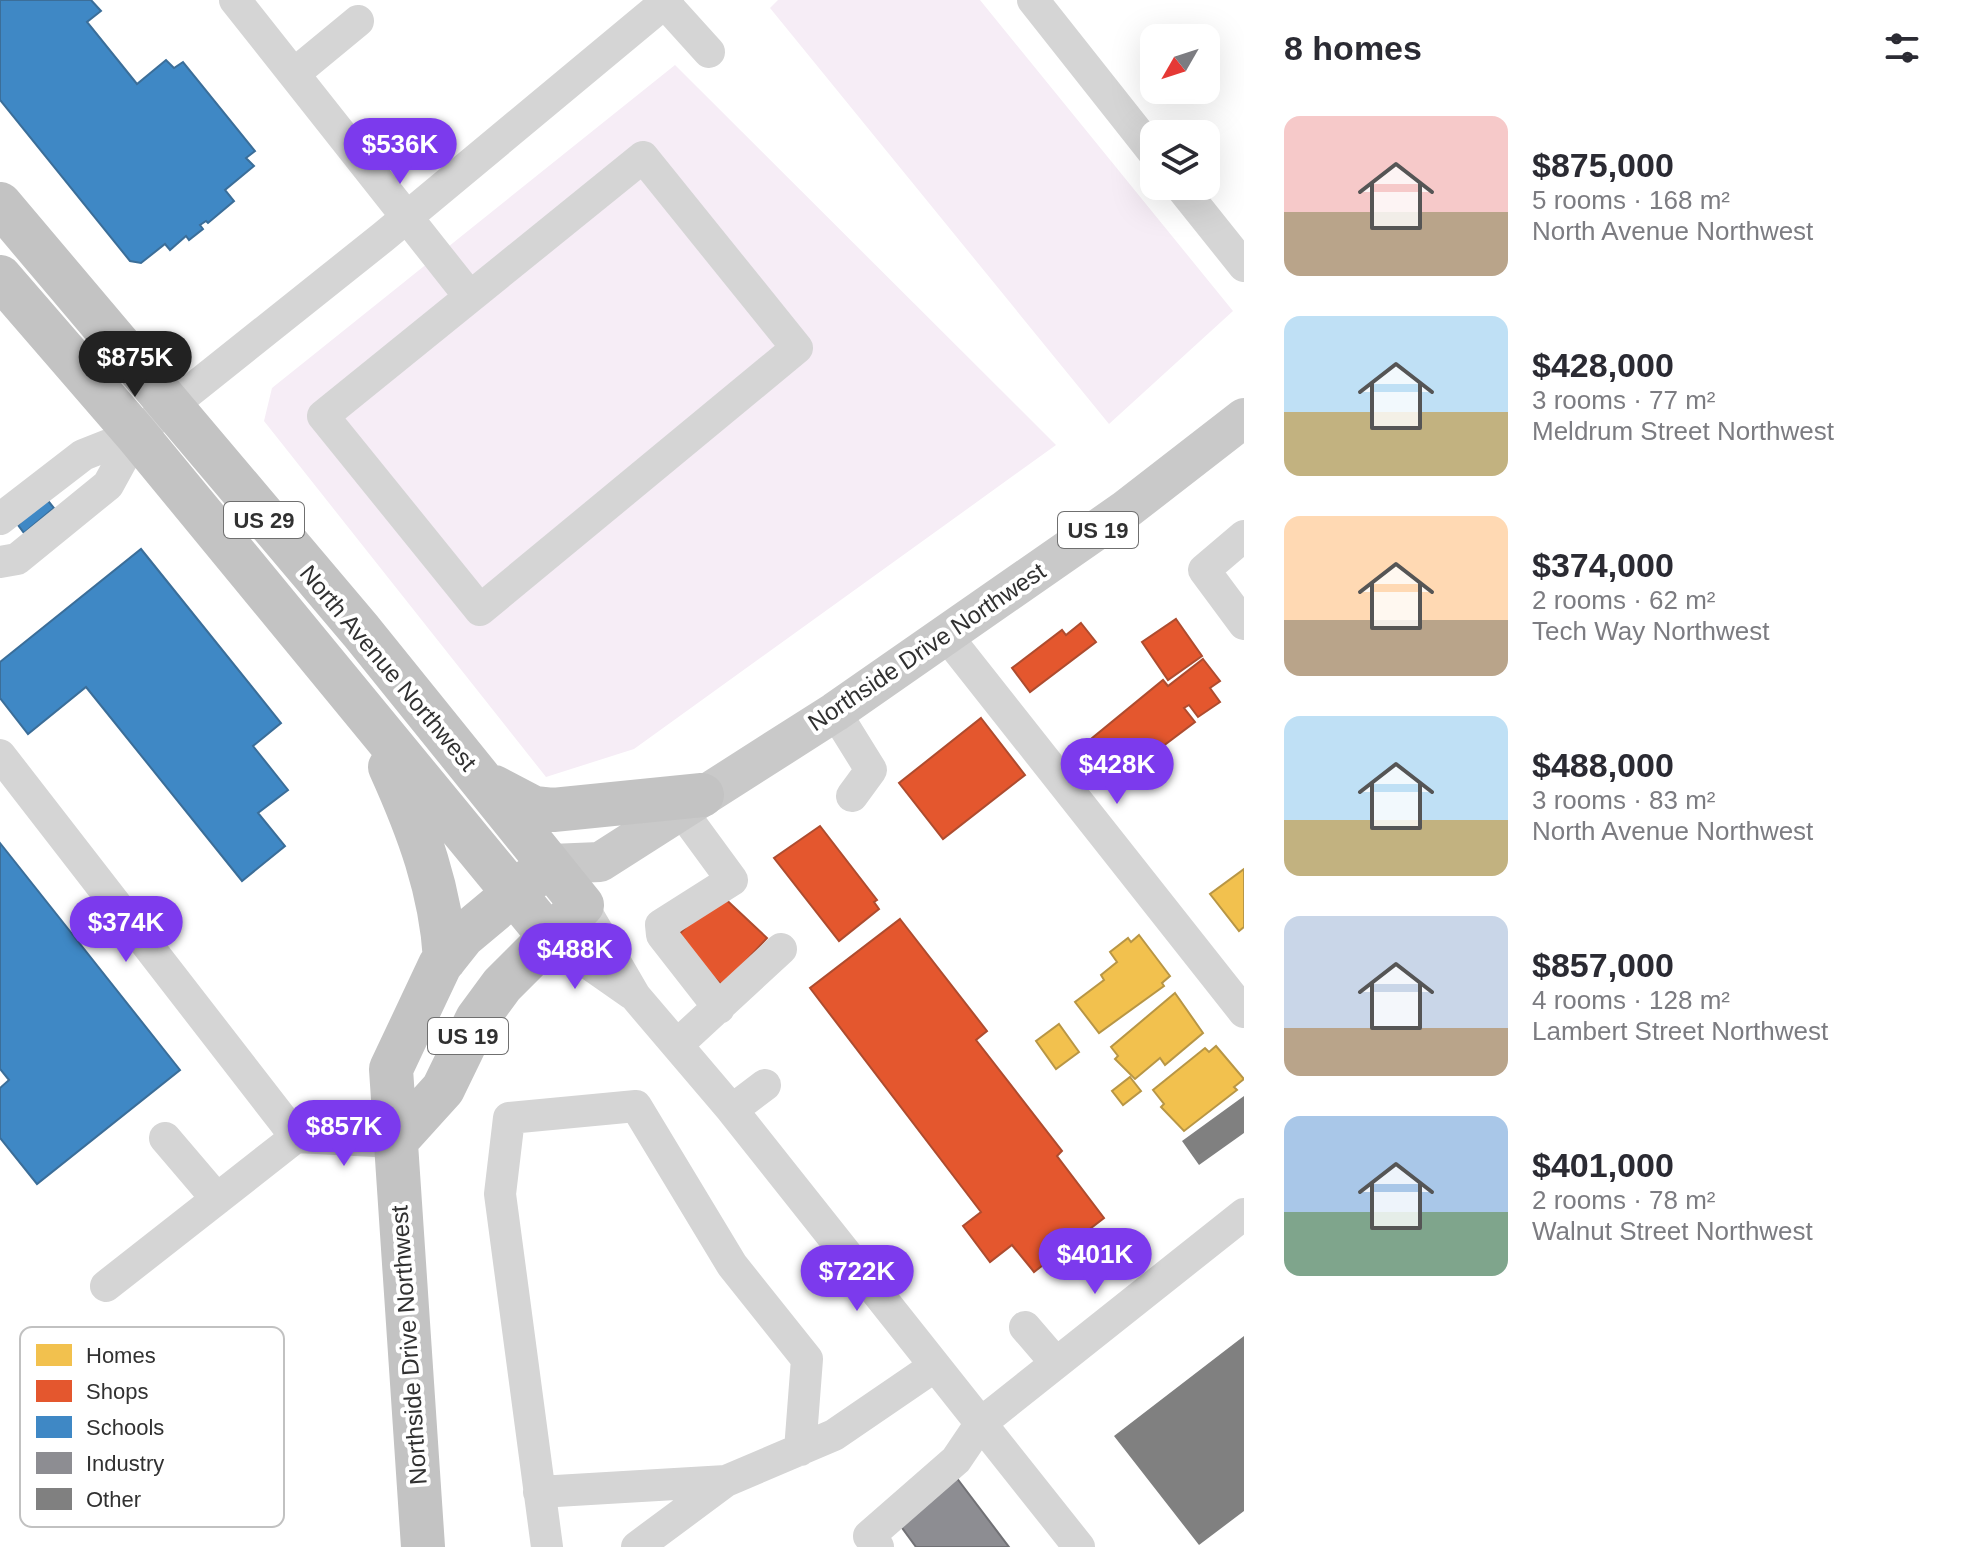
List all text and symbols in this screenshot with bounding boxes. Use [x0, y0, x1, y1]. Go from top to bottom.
north arrow [1140, 24, 1220, 104]
map controls [1140, 24, 1220, 200]
icon: filters [1880, 26, 1924, 70]
text: 8 homes [1284, 29, 1422, 67]
pin: $536K [344, 118, 456, 186]
button: layers [1140, 120, 1220, 200]
text: $536K [362, 129, 438, 159]
text: $875,000 [1532, 146, 1674, 184]
icon: home [1348, 148, 1444, 244]
text: 5 rooms · 168 m² [1532, 185, 1730, 215]
text: North Avenue Northwest [1532, 216, 1813, 246]
pin: $875K [79, 331, 191, 399]
text: $875K [97, 342, 173, 372]
text: $428,000 [1532, 346, 1674, 384]
icon: home [1348, 348, 1444, 444]
text: 3 rooms · 77 m² [1532, 385, 1716, 415]
text: Meldrum Street Northwest [1532, 416, 1834, 446]
road number: US 29 [224, 502, 304, 538]
road number: US 19 [1058, 512, 1138, 548]
text: $374,000 [1532, 546, 1674, 584]
icon: home [1348, 548, 1444, 644]
street label: Northside Drive Northwest [803, 557, 1051, 736]
street label: North Avenue Northwest [295, 560, 482, 776]
text: 2 rooms · 62 m² [1532, 585, 1716, 615]
text: Tech Way Northwest [1532, 616, 1769, 646]
pin: $428K [1061, 738, 1173, 806]
text: $488,000 [1532, 746, 1674, 784]
icon: home [1348, 748, 1444, 844]
text: $428K [1079, 749, 1155, 779]
text: 3 rooms · 83 m² [1532, 785, 1716, 815]
text: North Avenue Northwest [1532, 816, 1813, 846]
pin: $374K [70, 896, 182, 964]
text: $374K [88, 907, 164, 937]
pin: $488K [519, 923, 631, 991]
text: $488K [537, 934, 613, 964]
text: $857,000 [1532, 946, 1674, 984]
icon: home [1348, 948, 1444, 1044]
text: 4 rooms · 128 m² [1532, 985, 1730, 1015]
text: Lambert Street Northwest [1532, 1016, 1828, 1046]
road number: US 19 [428, 1018, 508, 1054]
pin: $857K [288, 1100, 400, 1168]
text: $857K [306, 1111, 382, 1141]
text: $401,000 [1532, 1146, 1674, 1184]
icon: home [1348, 1148, 1444, 1244]
text: 2 rooms · 78 m² [1532, 1185, 1716, 1215]
street label: Northside Drive Northwest [385, 1204, 432, 1486]
text: Walnut Street Northwest [1532, 1216, 1813, 1246]
pin: $401K [1039, 1228, 1151, 1296]
text: $401K [1057, 1239, 1133, 1269]
pin: $722K [801, 1245, 913, 1313]
text: $722K [819, 1256, 895, 1286]
legend [20, 1327, 284, 1527]
text: Homes [86, 1343, 156, 1368]
text: Shops [86, 1379, 148, 1404]
text: Schools [86, 1415, 164, 1440]
text: Industry [86, 1451, 164, 1476]
text: Other [86, 1487, 141, 1512]

